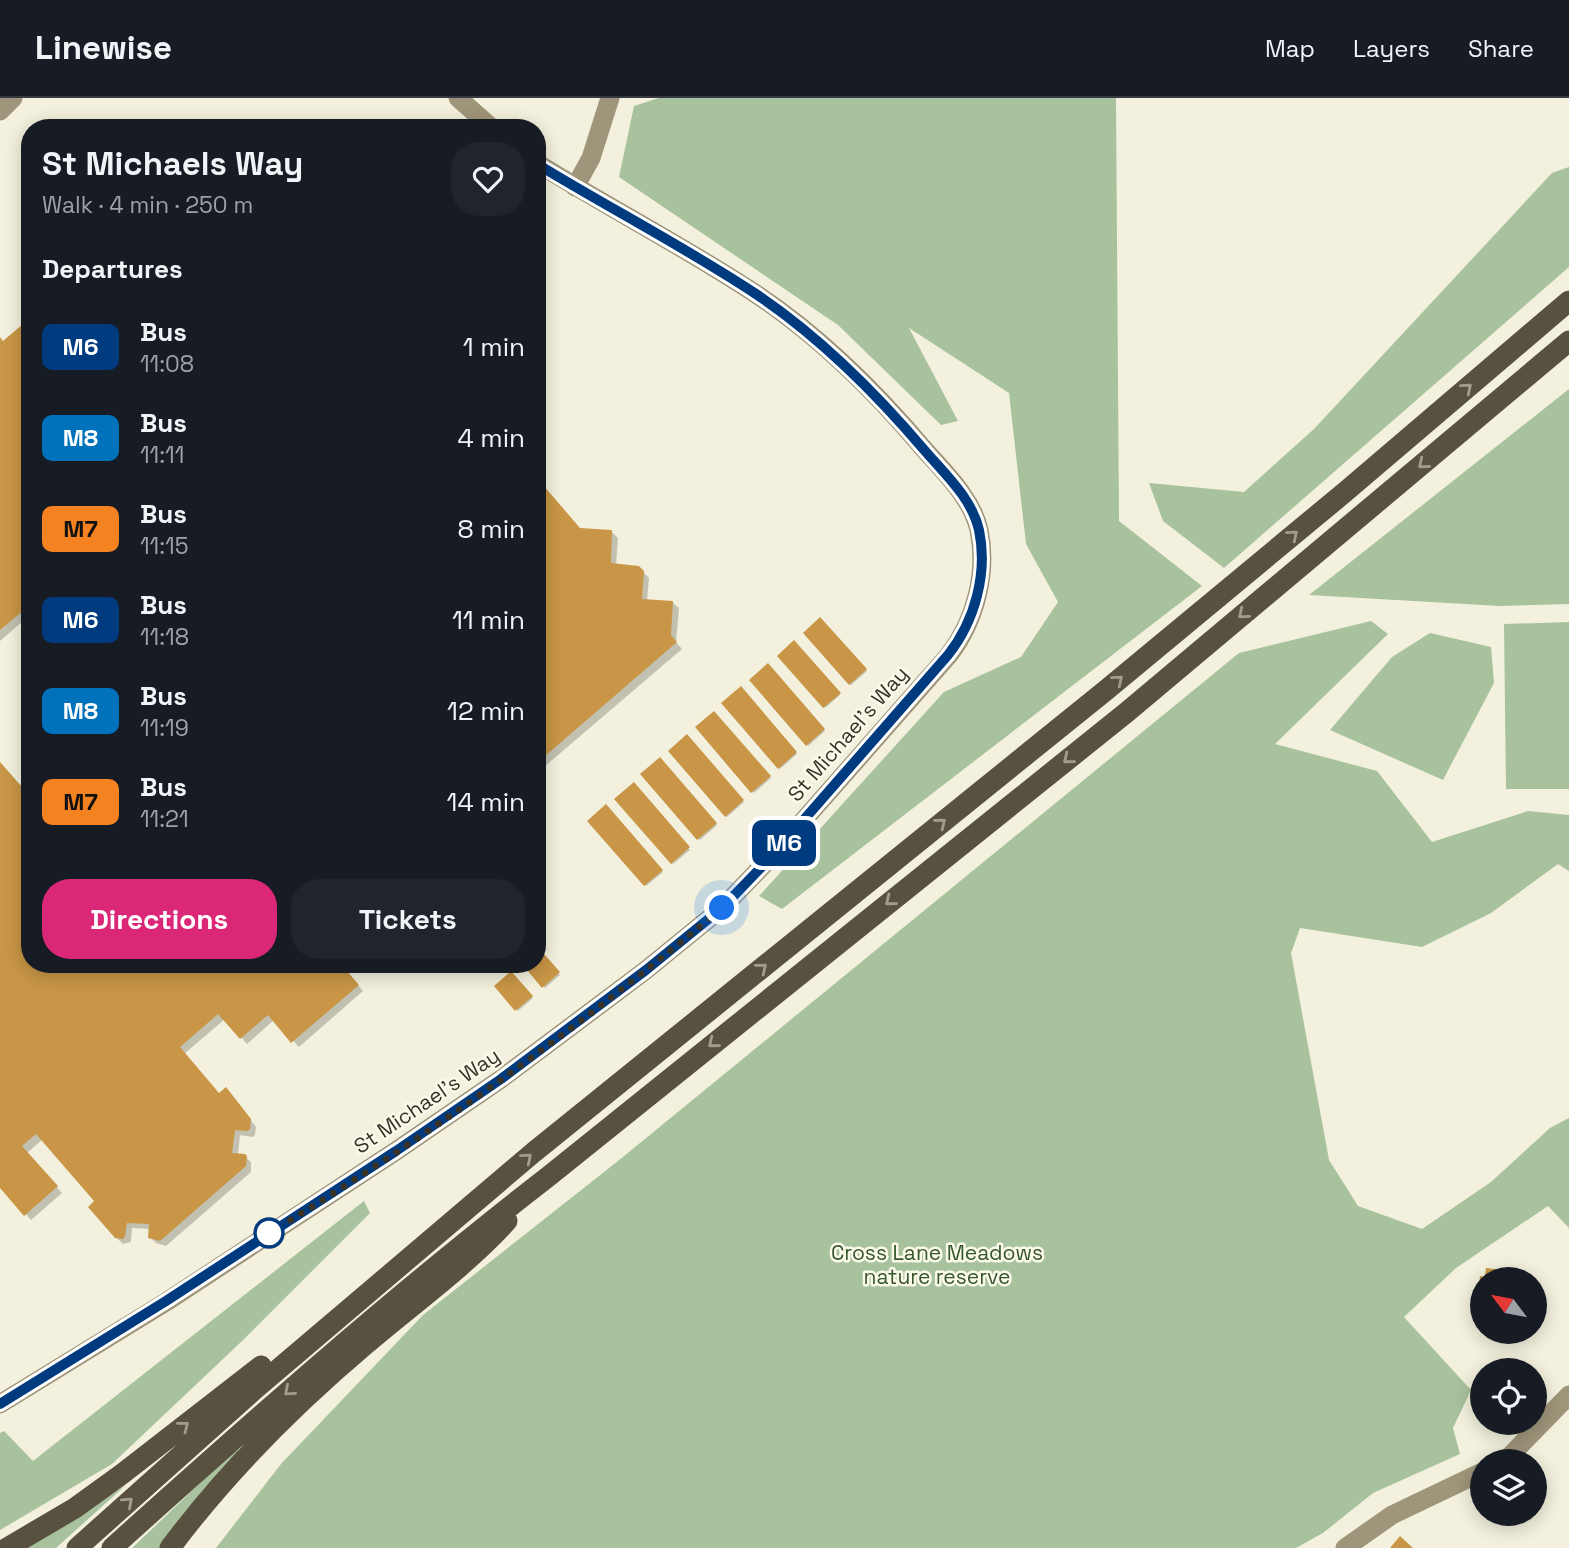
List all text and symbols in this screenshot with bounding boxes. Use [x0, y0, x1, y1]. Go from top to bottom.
text: Linewise [35, 27, 172, 69]
text: Map [1265, 33, 1315, 64]
text: Layers [1353, 33, 1430, 64]
text: Share [1468, 33, 1534, 64]
button: heart [451, 142, 525, 216]
text: St Michaels Way [42, 143, 303, 185]
text: Walk · 4 min · 250 m [42, 190, 253, 220]
text: Departures [42, 252, 183, 286]
text: Bus [140, 315, 187, 349]
text: 1 min [463, 330, 525, 364]
text: M6 [63, 331, 99, 362]
text: 11:08 [140, 349, 194, 379]
one-way arrow [1459, 384, 1472, 396]
text: Bus [140, 406, 187, 440]
text: 4 min [457, 421, 525, 455]
text: M8 [63, 422, 98, 453]
text: 11:11 [140, 440, 184, 470]
one-way arrow [1419, 456, 1432, 468]
text: Bus [140, 497, 187, 531]
text: 8 min [457, 512, 525, 546]
text: M7 [63, 513, 98, 544]
text: 11:15 [140, 531, 188, 561]
one-way arrow [1285, 531, 1298, 543]
text: Bus [140, 588, 187, 622]
text: 11 min [452, 603, 525, 637]
text: M6 [63, 604, 99, 635]
one-way arrow [1239, 606, 1252, 618]
text: 11:18 [140, 622, 189, 652]
street label: St Michael's Way [782, 661, 914, 807]
one-way arrow [1109, 676, 1122, 688]
text: Bus [140, 679, 187, 713]
text: 12 min [447, 694, 525, 728]
text: M8 [63, 695, 98, 726]
text: 11:19 [140, 713, 189, 743]
one-way arrow [1063, 750, 1075, 763]
text: Bus [140, 770, 187, 804]
text: 14 min [447, 785, 525, 819]
text: M7 [63, 786, 98, 817]
text: 11:21 [140, 804, 189, 834]
one-way arrow [932, 819, 945, 831]
line badge: M6 [752, 820, 816, 866]
text: M6 [766, 827, 802, 858]
button: Directions [42, 879, 277, 959]
button: Tickets [291, 879, 525, 959]
your location [704, 890, 739, 925]
one-way arrow [886, 893, 899, 905]
one-way arrow [753, 964, 766, 976]
one-way arrow [708, 1035, 720, 1048]
street label: St Michael's Way [349, 1042, 505, 1159]
one-way arrow [518, 1154, 531, 1166]
unlabelled marker [254, 1218, 284, 1248]
park label: Cross Lane Meadows nature reserve [831, 1239, 1043, 1290]
north arrow [1470, 1267, 1547, 1344]
map controls [1470, 1267, 1547, 1526]
button: locate [1470, 1358, 1547, 1435]
one-way arrow [284, 1383, 297, 1395]
one-way arrow [176, 1422, 189, 1434]
button: layers [1470, 1449, 1547, 1526]
one-way arrow [120, 1498, 133, 1511]

